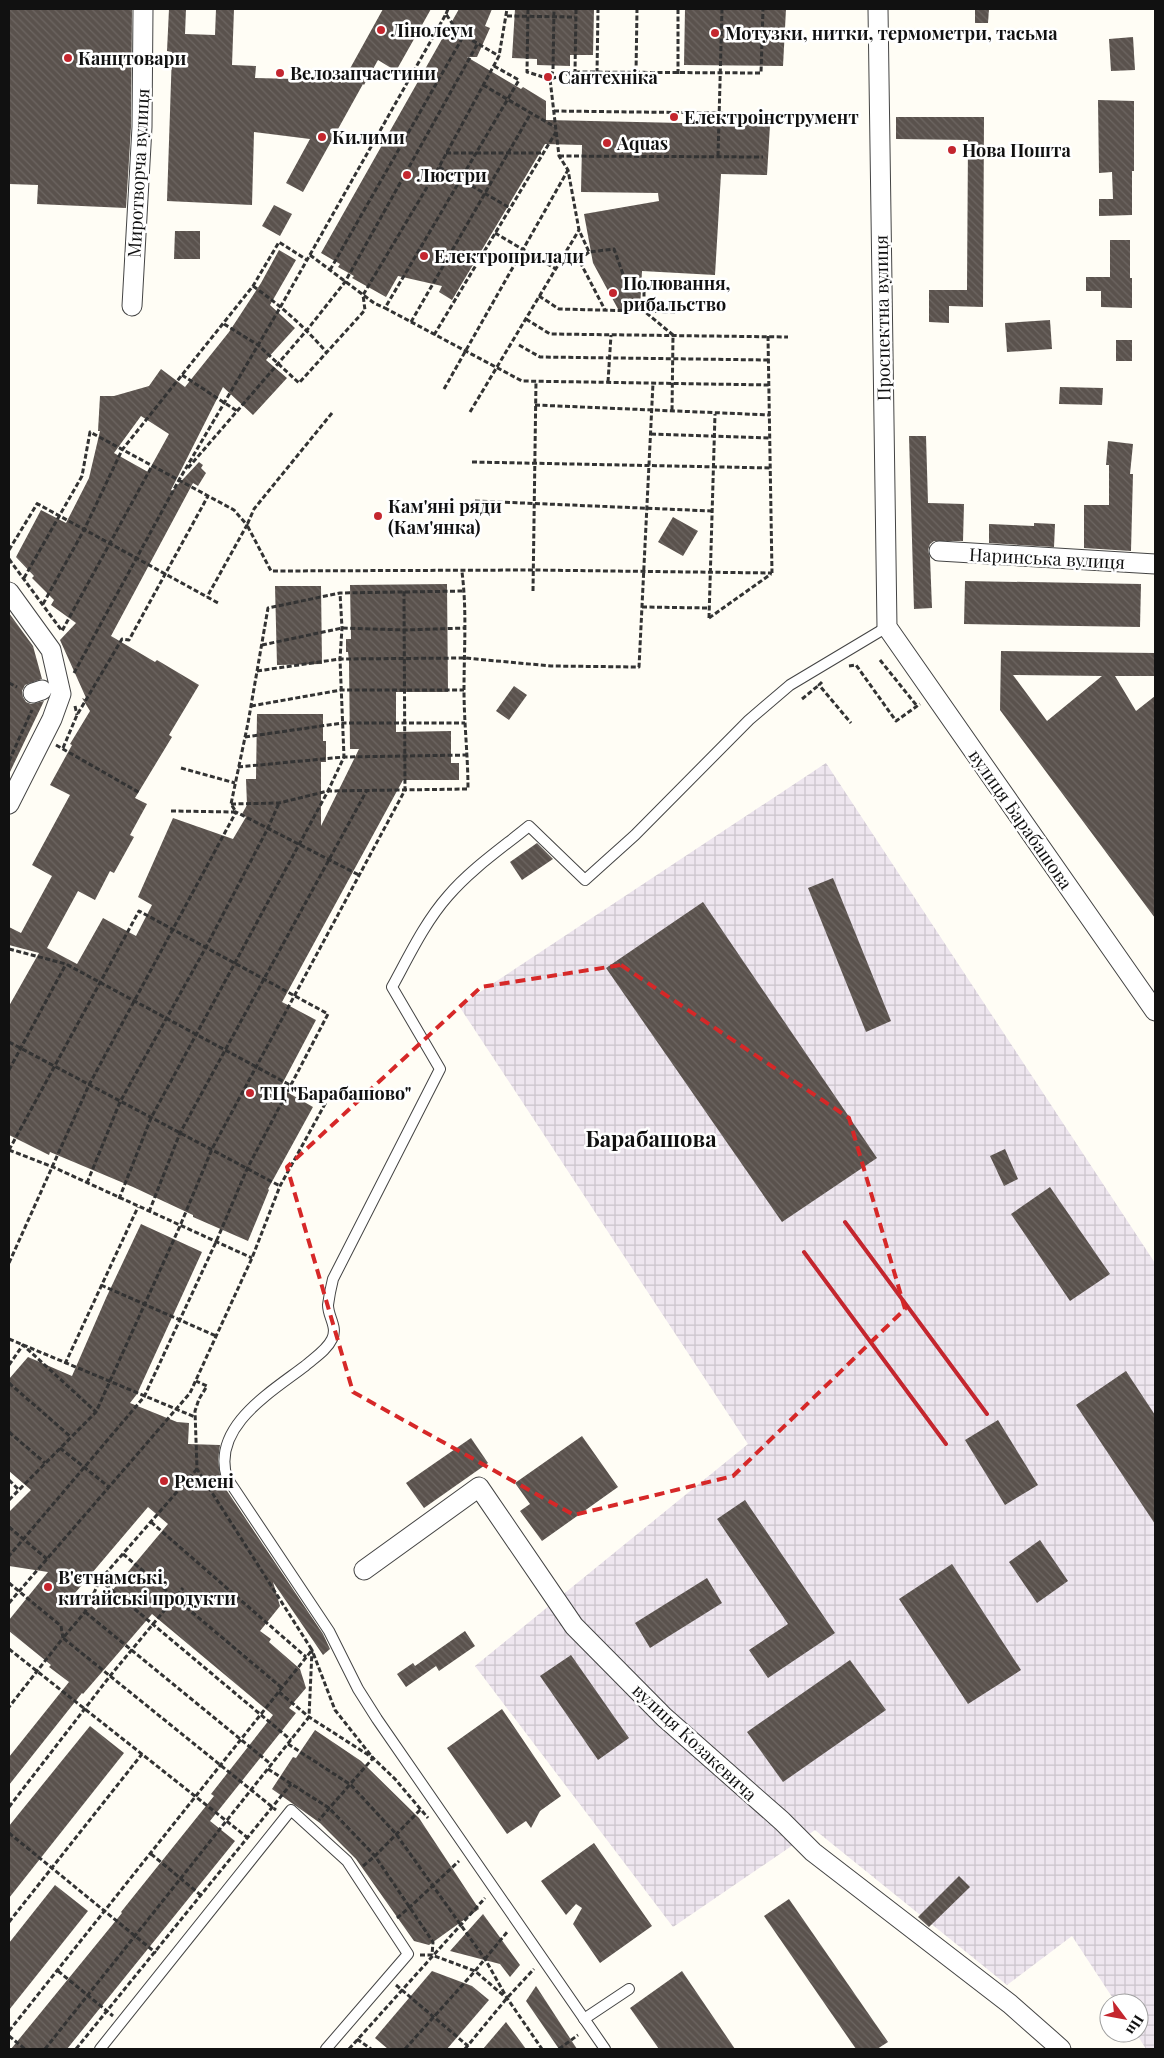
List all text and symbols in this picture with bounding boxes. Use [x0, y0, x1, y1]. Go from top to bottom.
place label: Лінолеум [390, 18, 473, 42]
place label: Мотузки, нитки, термометри, тасьма [725, 21, 1058, 45]
marker: Лінолеум [375, 24, 387, 36]
marker: Мотузки, нитки, термометри, тасьма [709, 27, 721, 39]
place label: Канцтовари [78, 46, 186, 70]
marker: Канцтовари [62, 52, 74, 64]
place label: Велозапчастини [290, 61, 436, 85]
place label: Сантехніка [558, 65, 659, 89]
marker: Велозапчастини [274, 67, 286, 79]
marker: Сантехніка [542, 71, 554, 83]
street label: Миротворча вулиця [122, 88, 154, 258]
place label: Електроінструмент [684, 105, 859, 129]
marker: Електроінструмент [668, 111, 680, 123]
place label: Килими [332, 125, 405, 149]
marker: Килими [316, 131, 328, 143]
place label: Aquas [616, 131, 668, 155]
marker: Aquas [601, 137, 613, 149]
place label: Нова Пошта [962, 138, 1071, 162]
marker: Нова Пошта [946, 144, 958, 156]
place label: Люстри [416, 163, 487, 187]
marker: Люстри [401, 169, 413, 181]
street label: Проспектна вулиця [869, 234, 895, 401]
place label: Електроприлади [434, 244, 584, 268]
marker: Електроприлади [418, 250, 430, 262]
place label: Полювання, рибальство [623, 271, 731, 316]
marker: Полювання, рибальство [607, 287, 619, 299]
place label: Кам'яні ряди (Кам'янка) [388, 494, 502, 539]
marker: Кам'яні ряди (Кам'янка) [372, 510, 384, 522]
street label: Наринська вулиця [968, 542, 1126, 574]
street label: вулиця Барабашова [964, 744, 1078, 894]
place label: ТЦ "Барабашово" [260, 1081, 411, 1105]
marker: ТЦ "Барабашово" [244, 1087, 256, 1099]
district label: Барабашова [585, 1123, 717, 1153]
place label: Ремені [174, 1469, 234, 1493]
marker: Ремені [158, 1475, 170, 1487]
place label: В'єтнамські, китайські продукти [58, 1565, 236, 1610]
marker: В'єтнамські, китайські продукти [42, 1581, 54, 1593]
street label: вулиця Козакевича [628, 1678, 762, 1806]
north arrow [1099, 1993, 1149, 2043]
text: Пн [1122, 2012, 1149, 2039]

